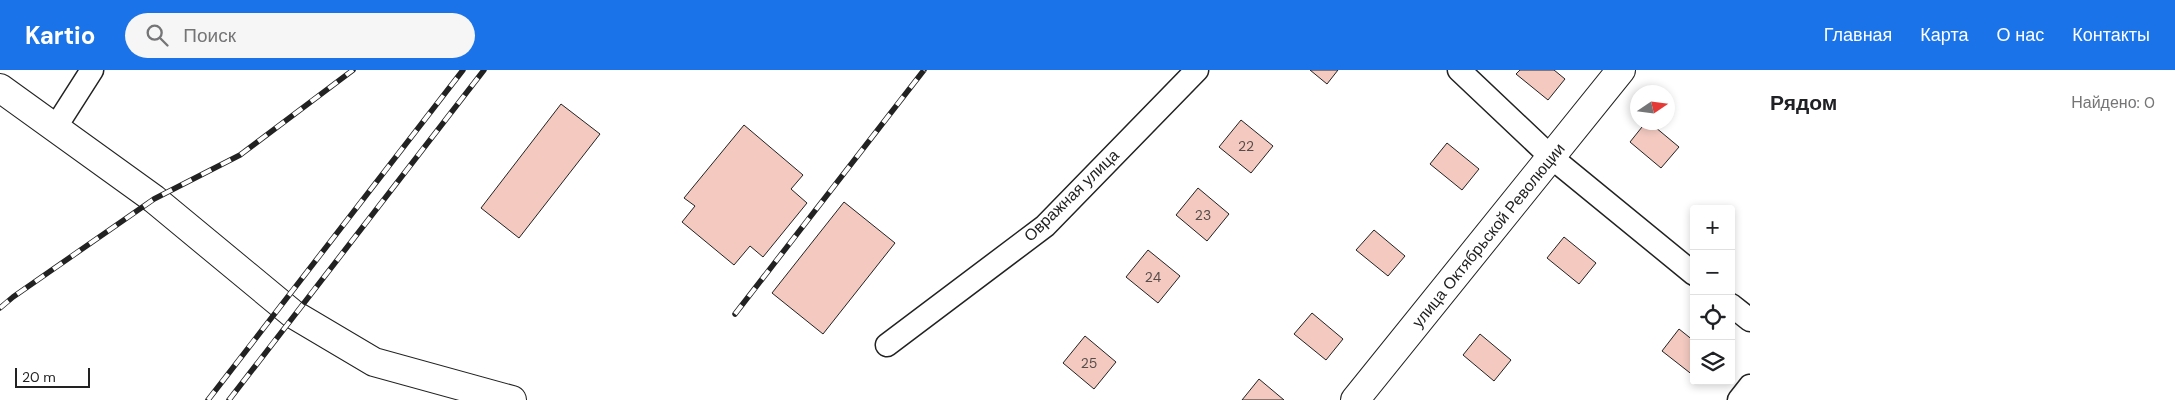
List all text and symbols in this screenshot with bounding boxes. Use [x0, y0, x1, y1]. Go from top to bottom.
search box [125, 13, 475, 58]
text: Kartio [25, 20, 95, 51]
icon: search [143, 21, 171, 49]
text: Поиск [183, 23, 236, 48]
text: Главная [1824, 23, 1892, 47]
text: Карта [1920, 23, 1969, 47]
text: О нас [1997, 23, 2044, 47]
text: Контакты [2072, 23, 2150, 47]
north arrow [1630, 85, 1675, 130]
text: Рядом [1770, 89, 1837, 117]
text: Найдено: 0 [2071, 92, 2155, 113]
house number: 22 [1238, 137, 1254, 155]
street label: улица Октябрьской Революции [1407, 139, 1569, 332]
street label: Овражная улица [1019, 145, 1123, 246]
map controls [1690, 205, 1735, 385]
button: + [1690, 205, 1735, 250]
house number: 23 [1195, 206, 1211, 224]
button: − [1690, 250, 1735, 295]
house number: 24 [1145, 268, 1162, 286]
button: locate [1690, 295, 1735, 340]
button: layers [1690, 340, 1735, 385]
house number: 25 [1081, 354, 1097, 372]
scale bar [15, 365, 90, 388]
text: 20 m [22, 368, 56, 386]

